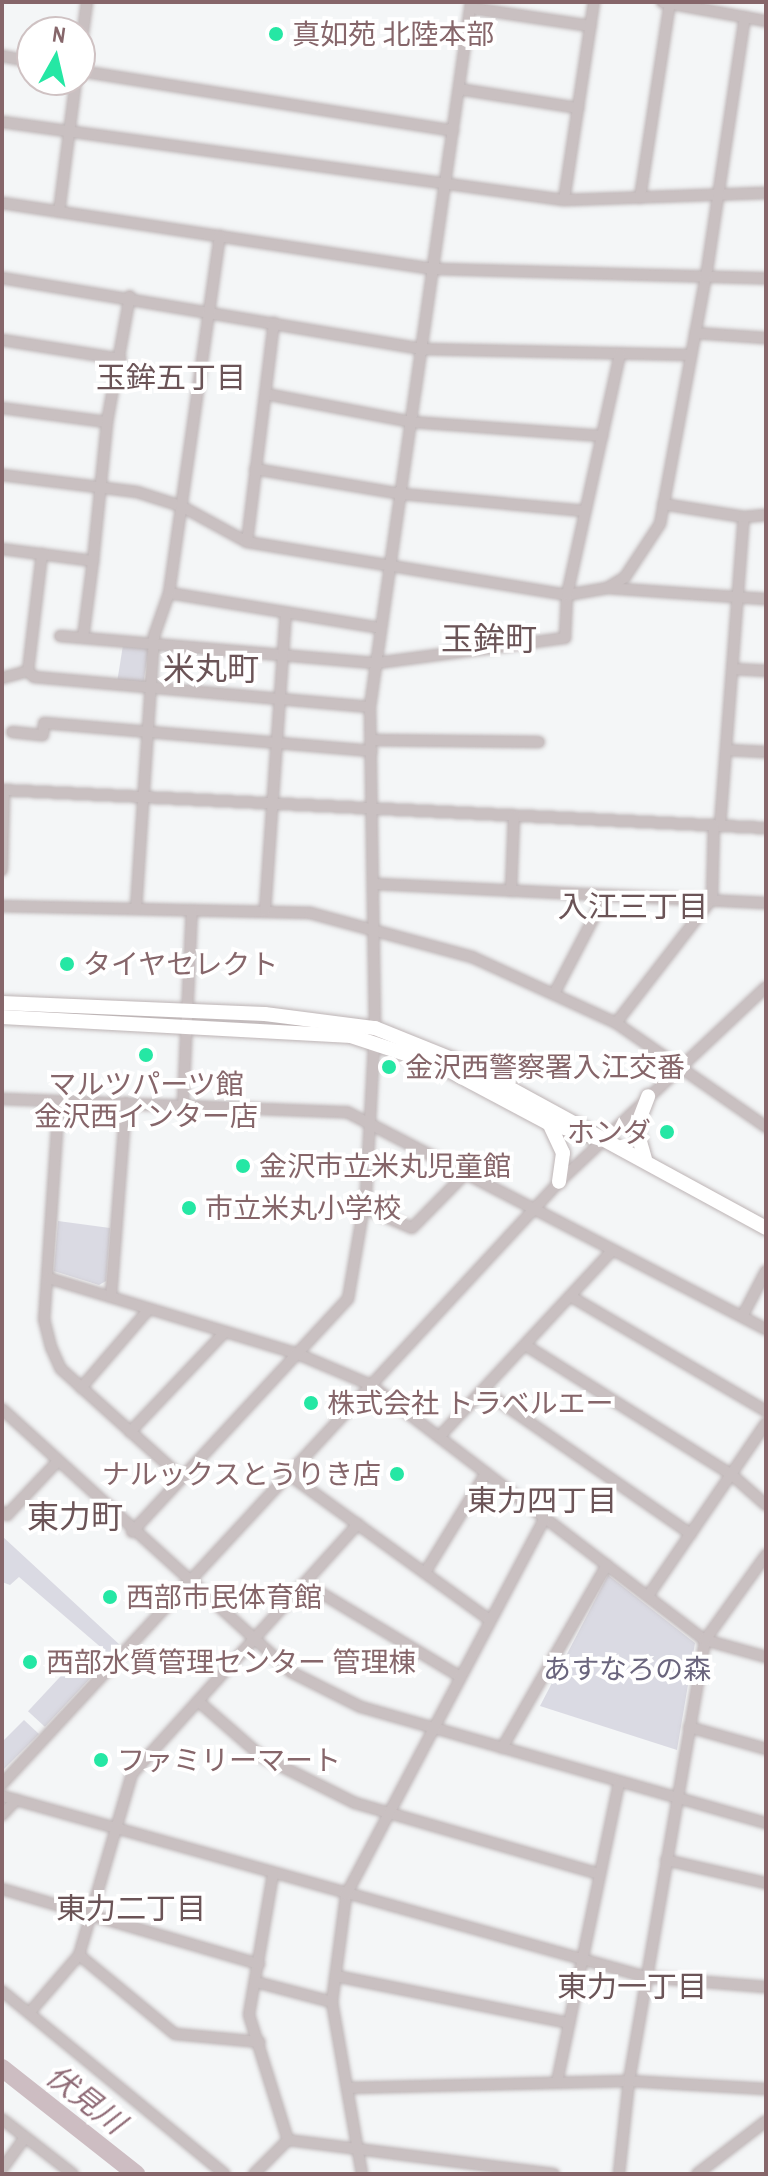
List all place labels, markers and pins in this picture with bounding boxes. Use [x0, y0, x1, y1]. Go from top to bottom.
place label: 真如苑 北陸本部 [292, 17, 494, 51]
marker: 真如苑 北陸本部 [267, 25, 285, 43]
place label: タイヤセレクト [83, 947, 279, 981]
marker: タイヤセレクト [58, 955, 76, 973]
marker: マルツパーツ館 金沢西インター店 [137, 1046, 155, 1064]
place label: 金沢西警察署入江交番 [405, 1050, 685, 1084]
marker: 金沢西警察署入江交番 [380, 1058, 398, 1076]
place label: マルツパーツ館 金沢西インター店 [34, 1067, 258, 1133]
place label: ホンダ [567, 1115, 651, 1149]
marker: ホンダ [658, 1123, 676, 1141]
place label: 金沢市立米丸児童館 [259, 1149, 511, 1183]
marker: 金沢市立米丸児童館 [234, 1157, 252, 1175]
place label: 市立米丸小学校 [205, 1191, 401, 1225]
marker: 市立米丸小学校 [180, 1199, 198, 1217]
place label: 株式会社 トラベルエー [327, 1386, 613, 1420]
marker: 株式会社 トラベルエー [302, 1394, 320, 1412]
place label: ナルックスとうりき店 [101, 1457, 381, 1491]
marker: ナルックスとうりき店 [388, 1465, 406, 1483]
place label: 西部市民体育館 [126, 1580, 322, 1614]
marker: 西部市民体育館 [101, 1588, 119, 1606]
place label: 西部水質管理センター 管理棟 [46, 1645, 416, 1679]
marker: 西部水質管理センター 管理棟 [21, 1653, 39, 1671]
place label: ファミリーマート [117, 1743, 341, 1777]
marker: ファミリーマート [92, 1751, 110, 1769]

